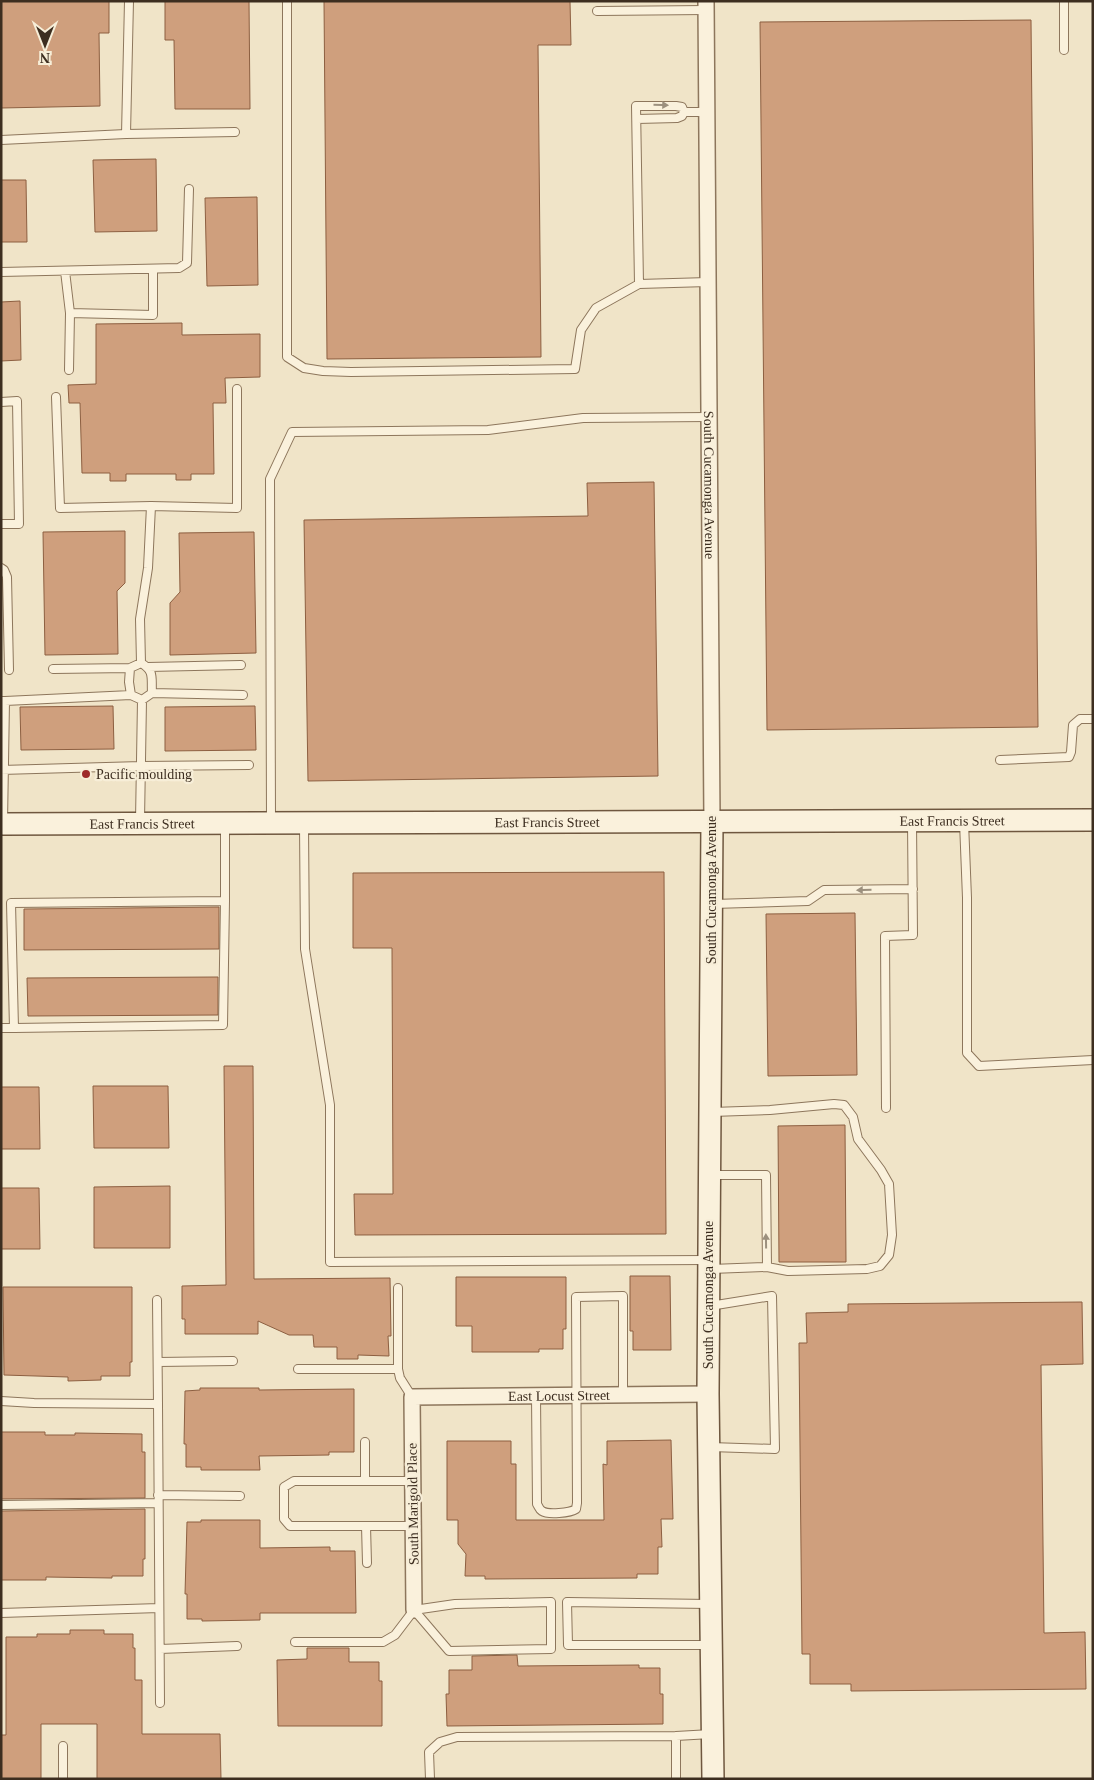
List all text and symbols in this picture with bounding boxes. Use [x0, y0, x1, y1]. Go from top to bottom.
north arrow [20, 20, 70, 70]
text: N [40, 50, 50, 65]
one-way arrow [654, 102, 670, 110]
street label: South Cucamonga Avenue [701, 411, 718, 559]
place label: Pacific moulding [96, 767, 192, 782]
marker: Pacific moulding [80, 768, 92, 780]
street label: East Francis Street [899, 813, 1005, 828]
street label: East Francis Street [494, 814, 600, 830]
street label: East Francis Street [89, 816, 195, 831]
street label: South Cucamonga Avenue [704, 816, 719, 964]
one-way arrow [856, 886, 872, 894]
street label: South Cucamonga Avenue [701, 1221, 716, 1369]
one-way arrow [762, 1233, 770, 1249]
street label: East Locust Street [508, 1387, 610, 1404]
street label: South Marigold Place [404, 1443, 422, 1565]

